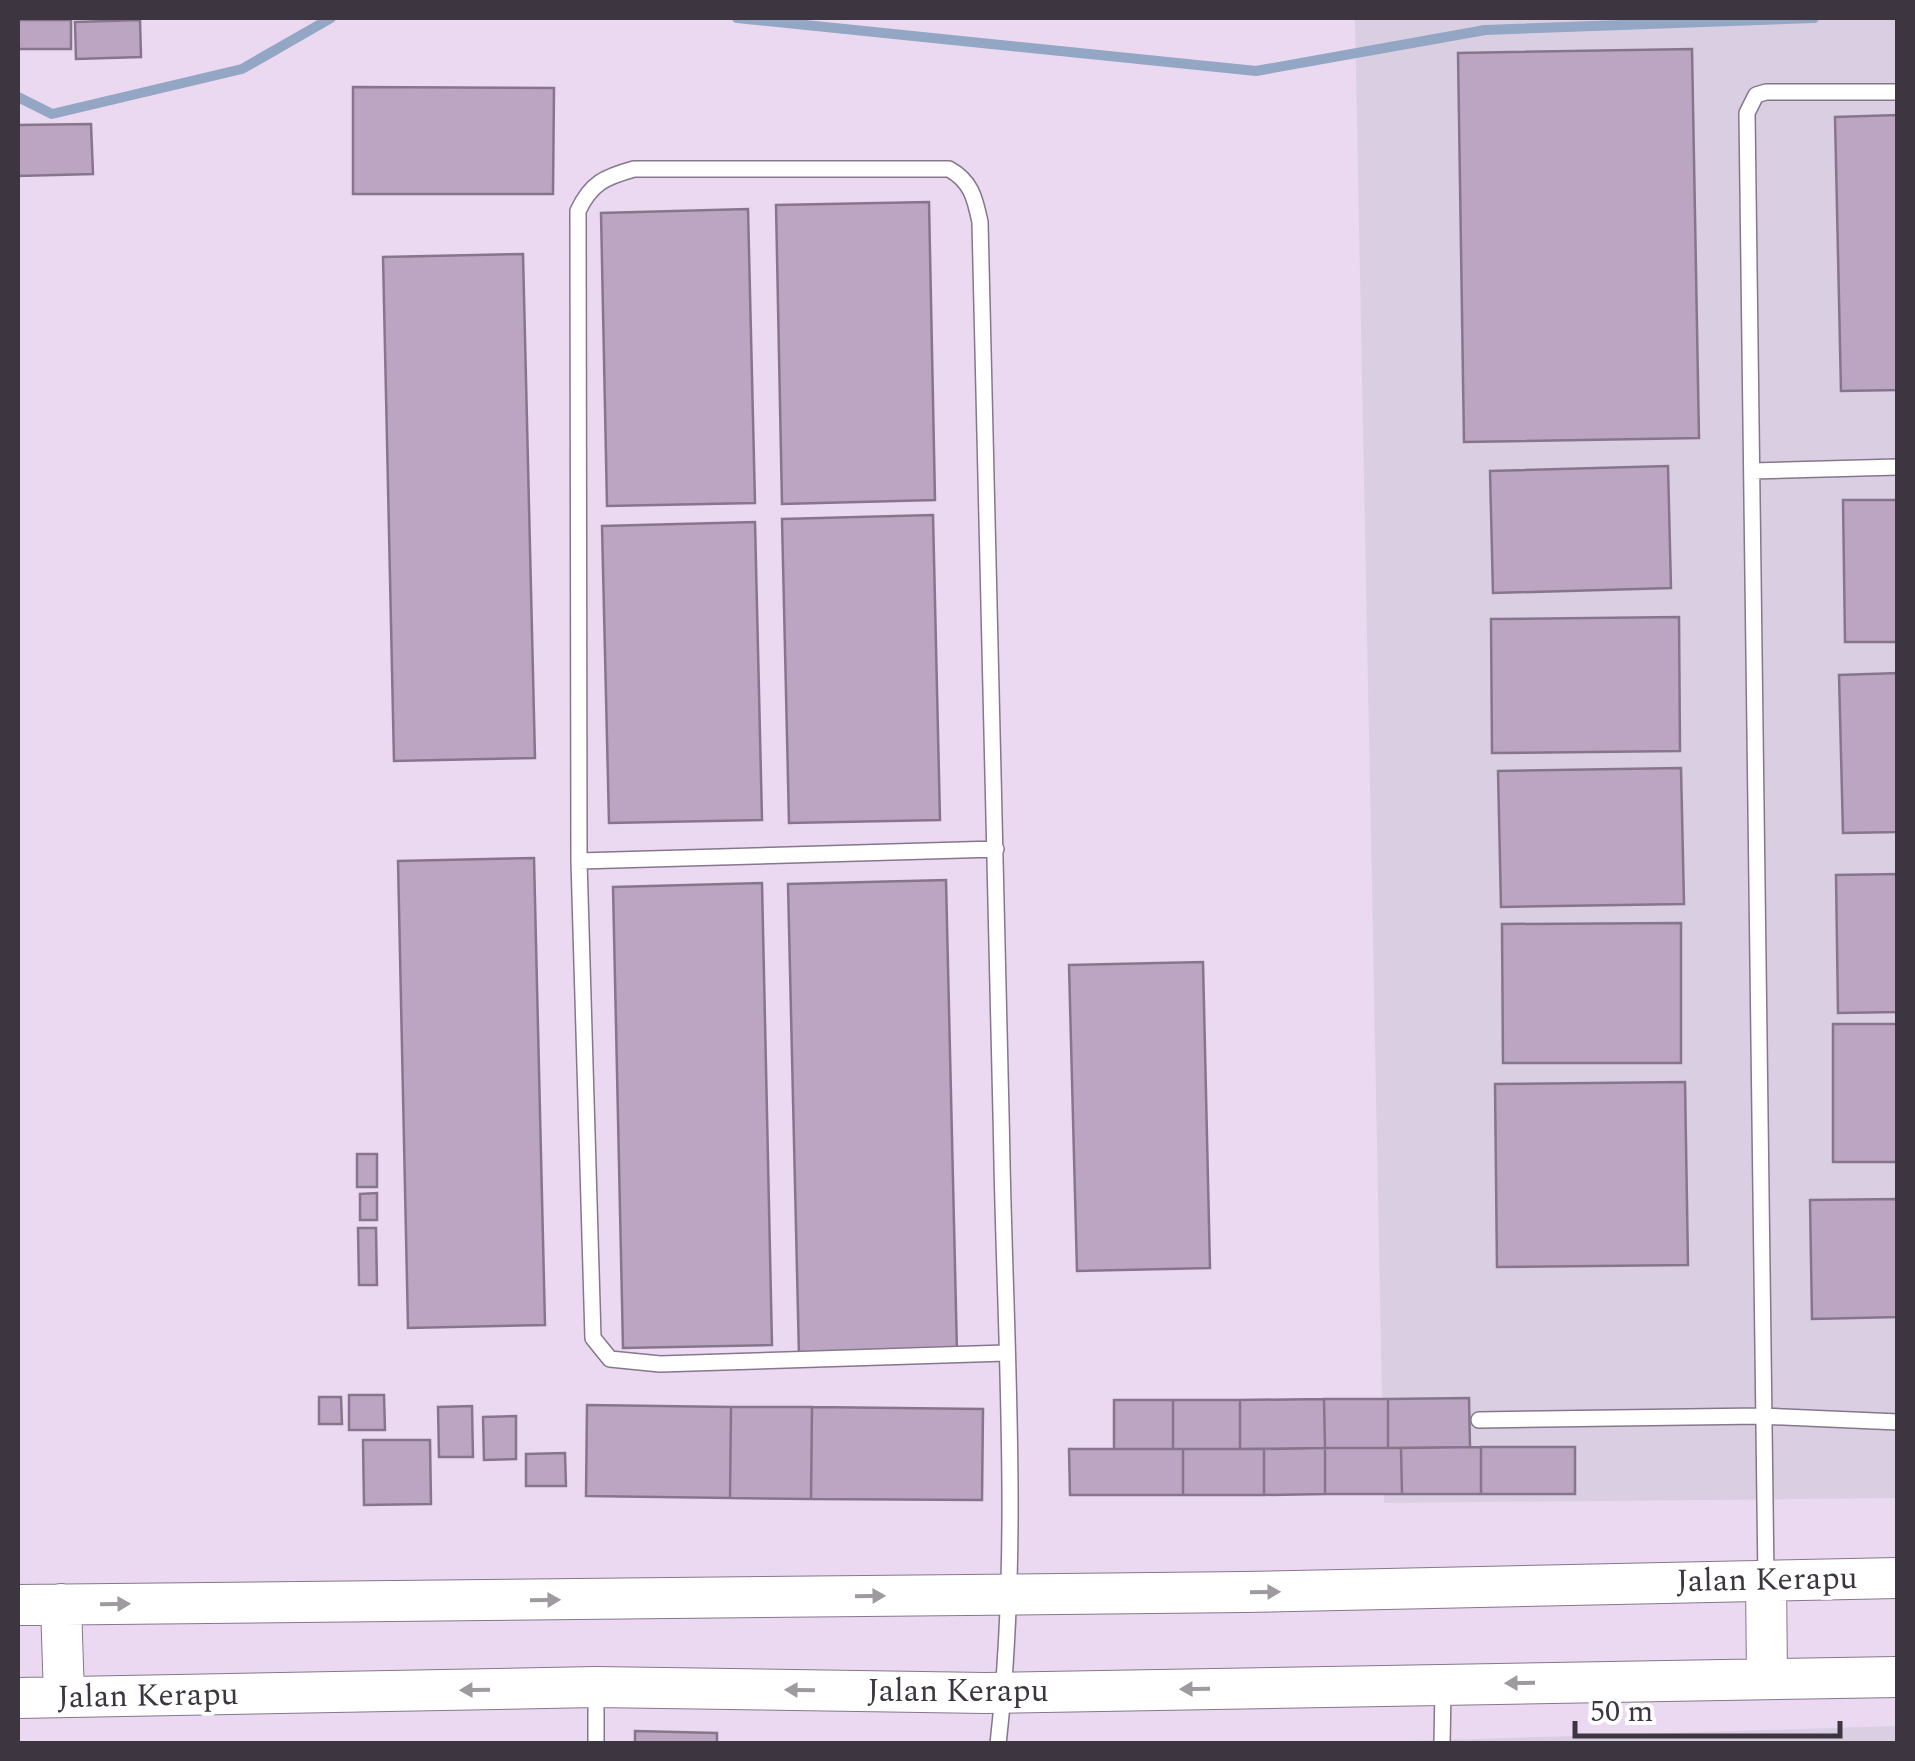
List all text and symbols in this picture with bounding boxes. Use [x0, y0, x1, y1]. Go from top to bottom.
street label: Jalan Kerapu [1676, 1554, 1858, 1606]
one-way arrow [1249, 1583, 1281, 1599]
one-way arrow [854, 1588, 886, 1604]
one-way arrow [529, 1591, 561, 1607]
one-way arrow [99, 1595, 131, 1611]
street label: Jalan Kerapu [867, 1667, 1049, 1716]
street label: Jalan Kerapu [57, 1670, 239, 1722]
one-way arrow [1504, 1676, 1536, 1692]
scale bar [1575, 1676, 1840, 1738]
one-way arrow [459, 1682, 491, 1698]
one-way arrow [784, 1682, 816, 1698]
one-way arrow [1179, 1682, 1211, 1698]
text: 50 m [1590, 1689, 1653, 1735]

